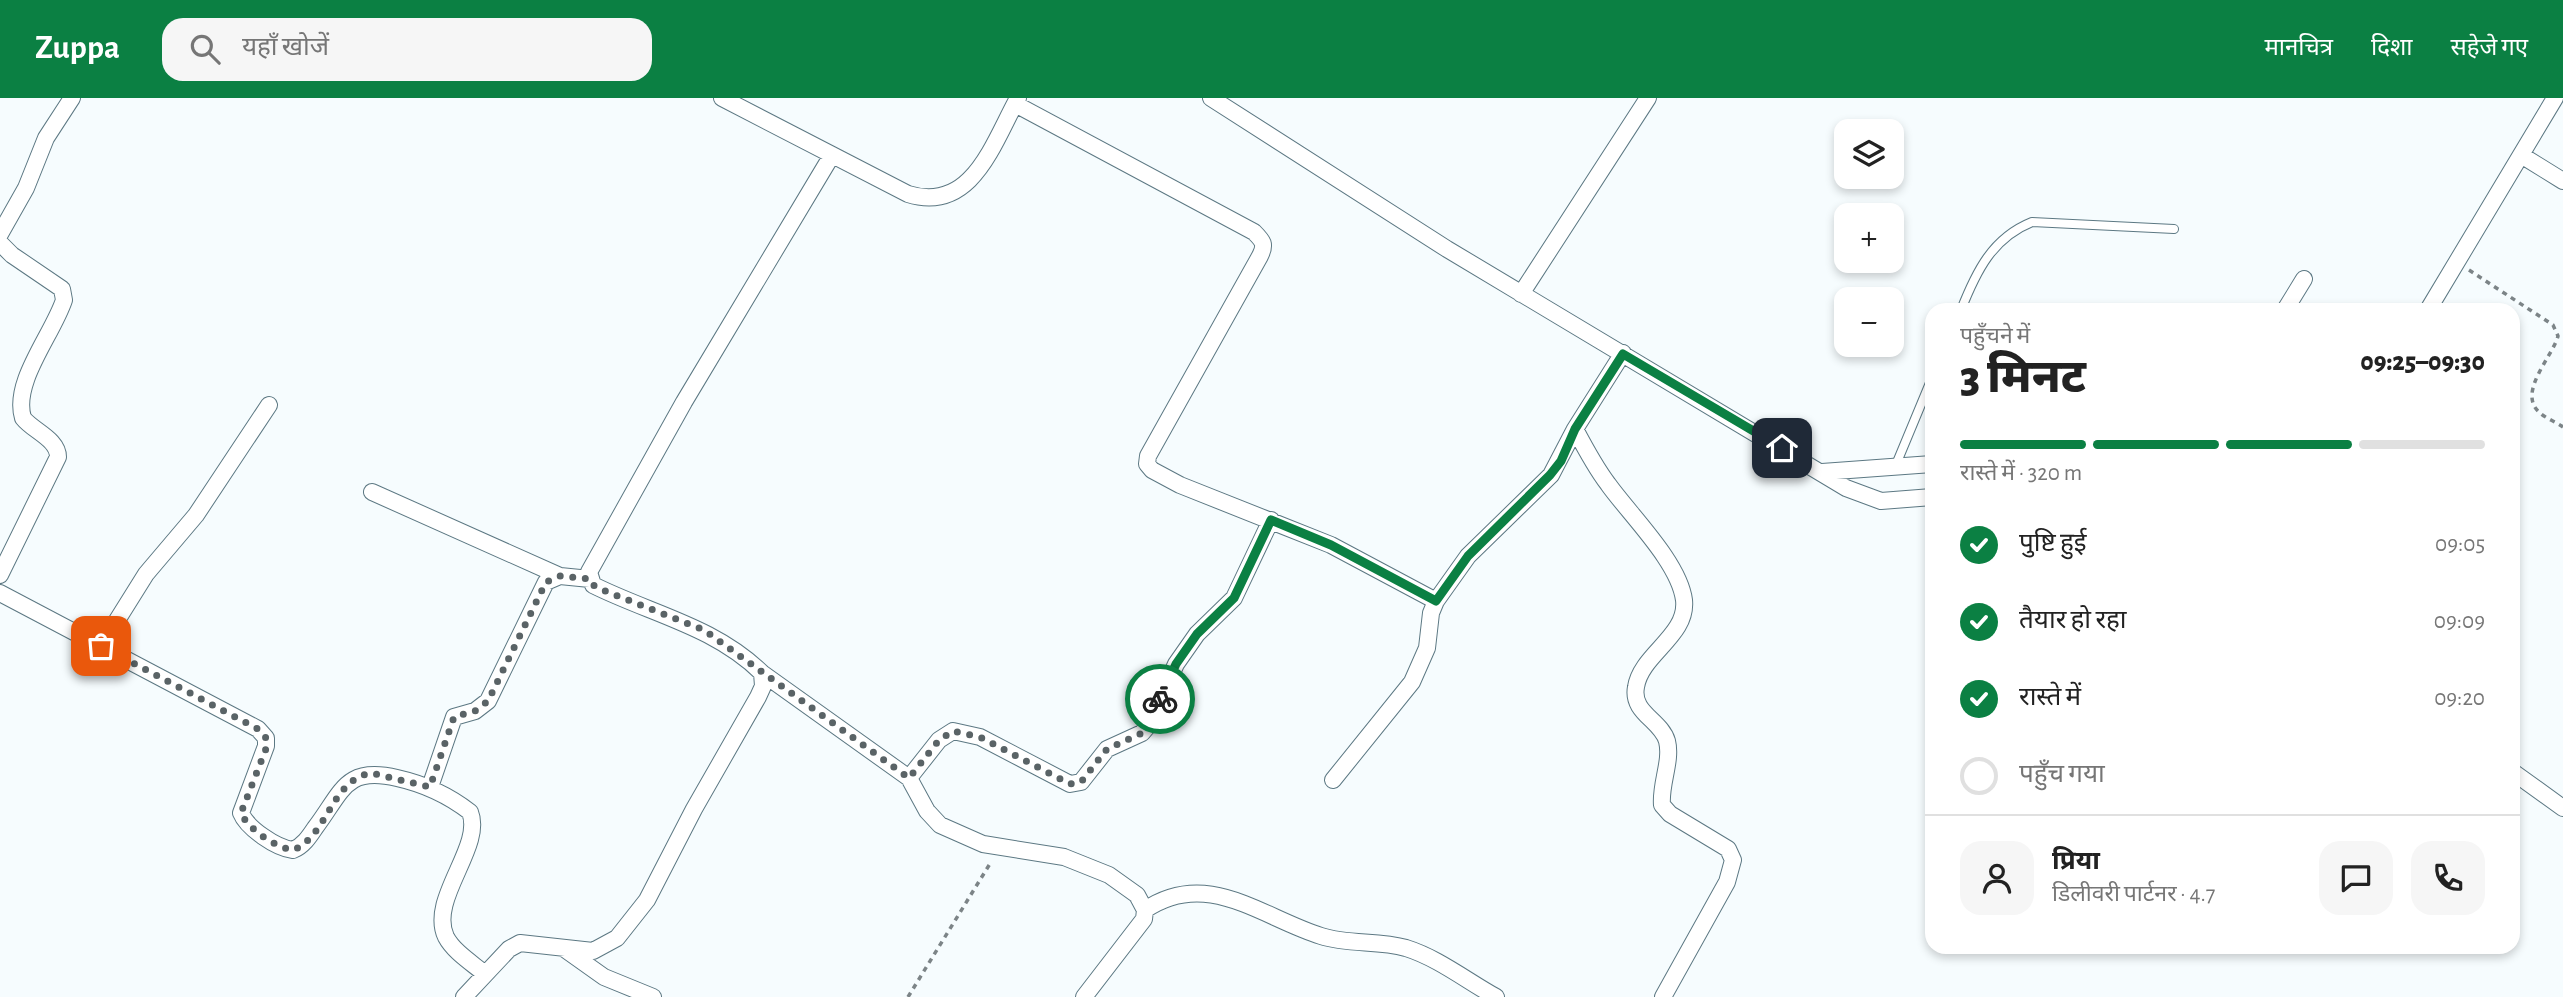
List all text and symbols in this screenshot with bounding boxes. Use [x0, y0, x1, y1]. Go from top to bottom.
search box [162, 18, 652, 81]
icon: search [186, 30, 224, 68]
text: Zuppa [35, 32, 120, 65]
text: यहाँ खोजें [242, 34, 329, 60]
text: मानचित्र [2264, 36, 2333, 60]
text: दिशा [2371, 36, 2412, 60]
text: सहेजे गए [2450, 36, 2528, 60]
map controls [1834, 119, 1904, 357]
button: layers [1834, 119, 1904, 189]
button: + [1834, 203, 1904, 273]
button: − [1834, 287, 1904, 357]
text: पहुँचने में [1960, 325, 2030, 348]
text: 09:25–09:30 [2360, 349, 2485, 375]
text: 3 मिनट [1960, 355, 2086, 401]
pin [1752, 418, 1812, 478]
icon: home [1763, 429, 1801, 467]
text: रास्ते में · 320 m [1960, 462, 2082, 485]
icon: check [1960, 526, 1998, 564]
text: पुष्टि हुई [2019, 530, 2087, 556]
text: 09:05 [2435, 533, 2485, 556]
icon: check [1960, 603, 1998, 641]
text: तैयार हो रहा [2019, 607, 2127, 633]
text: 09:09 [2434, 610, 2485, 633]
pin [71, 616, 131, 676]
icon: bag [82, 627, 120, 665]
courier [1125, 664, 1195, 734]
icon: bike [1141, 680, 1179, 718]
icon: check [1960, 680, 1998, 718]
text: रास्ते में [2019, 684, 2081, 710]
text: 09:20 [2434, 687, 2485, 710]
text: पहुँच गया [2019, 761, 2105, 787]
button: person [1960, 841, 2034, 915]
button: chat [2319, 841, 2393, 915]
button: phone [2411, 841, 2485, 915]
text: प्रिया [2052, 848, 2100, 874]
text: डिलीवरी पार्टनर · 4.7 [2052, 883, 2215, 906]

